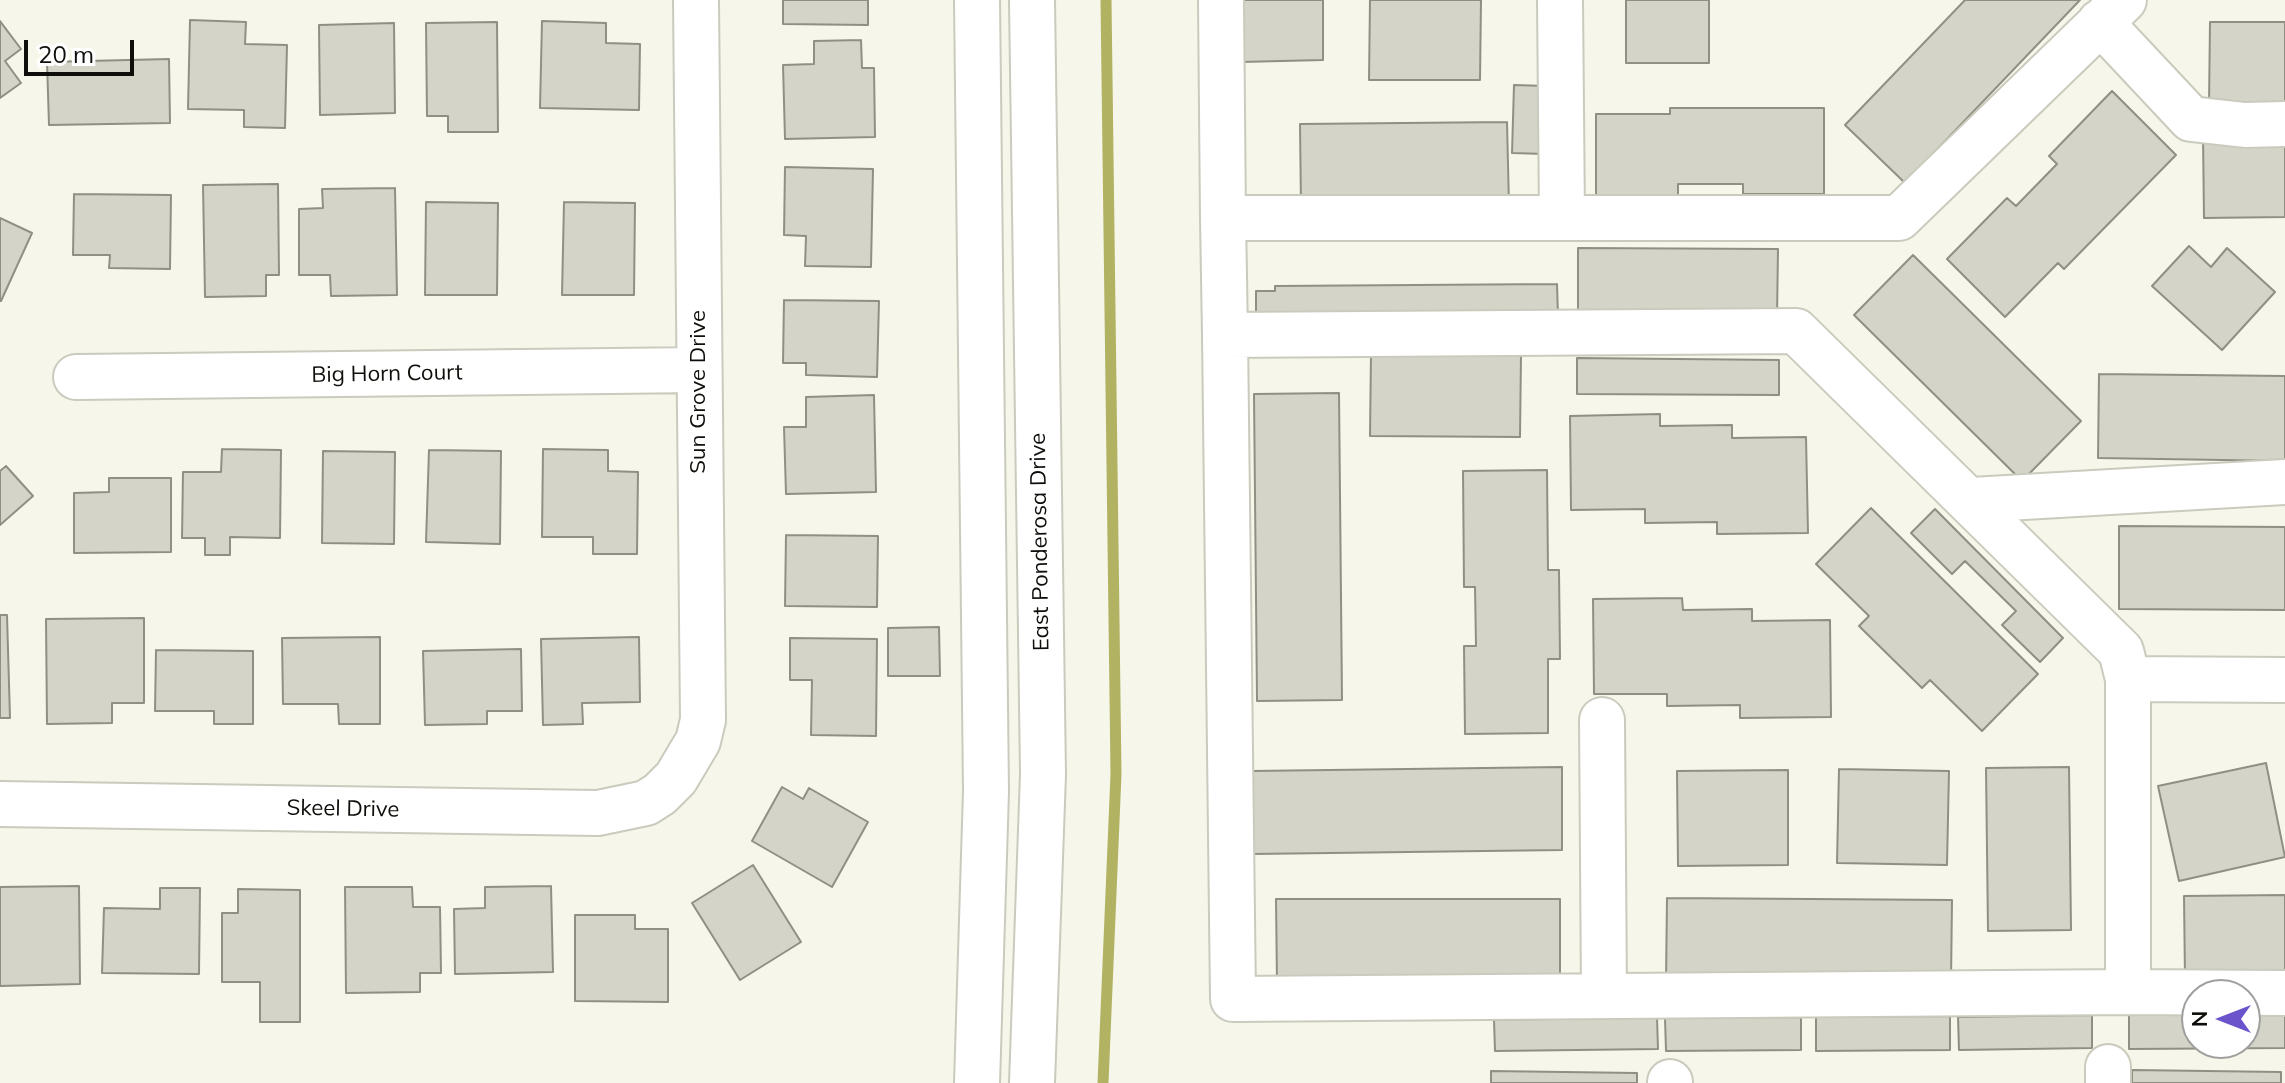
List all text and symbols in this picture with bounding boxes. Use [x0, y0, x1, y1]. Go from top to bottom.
scale bar [28, 24, 138, 74]
text: 20 m [38, 39, 94, 69]
street label: Sun Grove Drive [685, 310, 711, 474]
street label: Big Horn Court [311, 359, 463, 389]
street label: East Ponderosa Drive [1025, 433, 1055, 651]
street label: Skeel Drive [286, 795, 400, 823]
north arrow [2181, 979, 2261, 1059]
text: N [2185, 1011, 2213, 1027]

